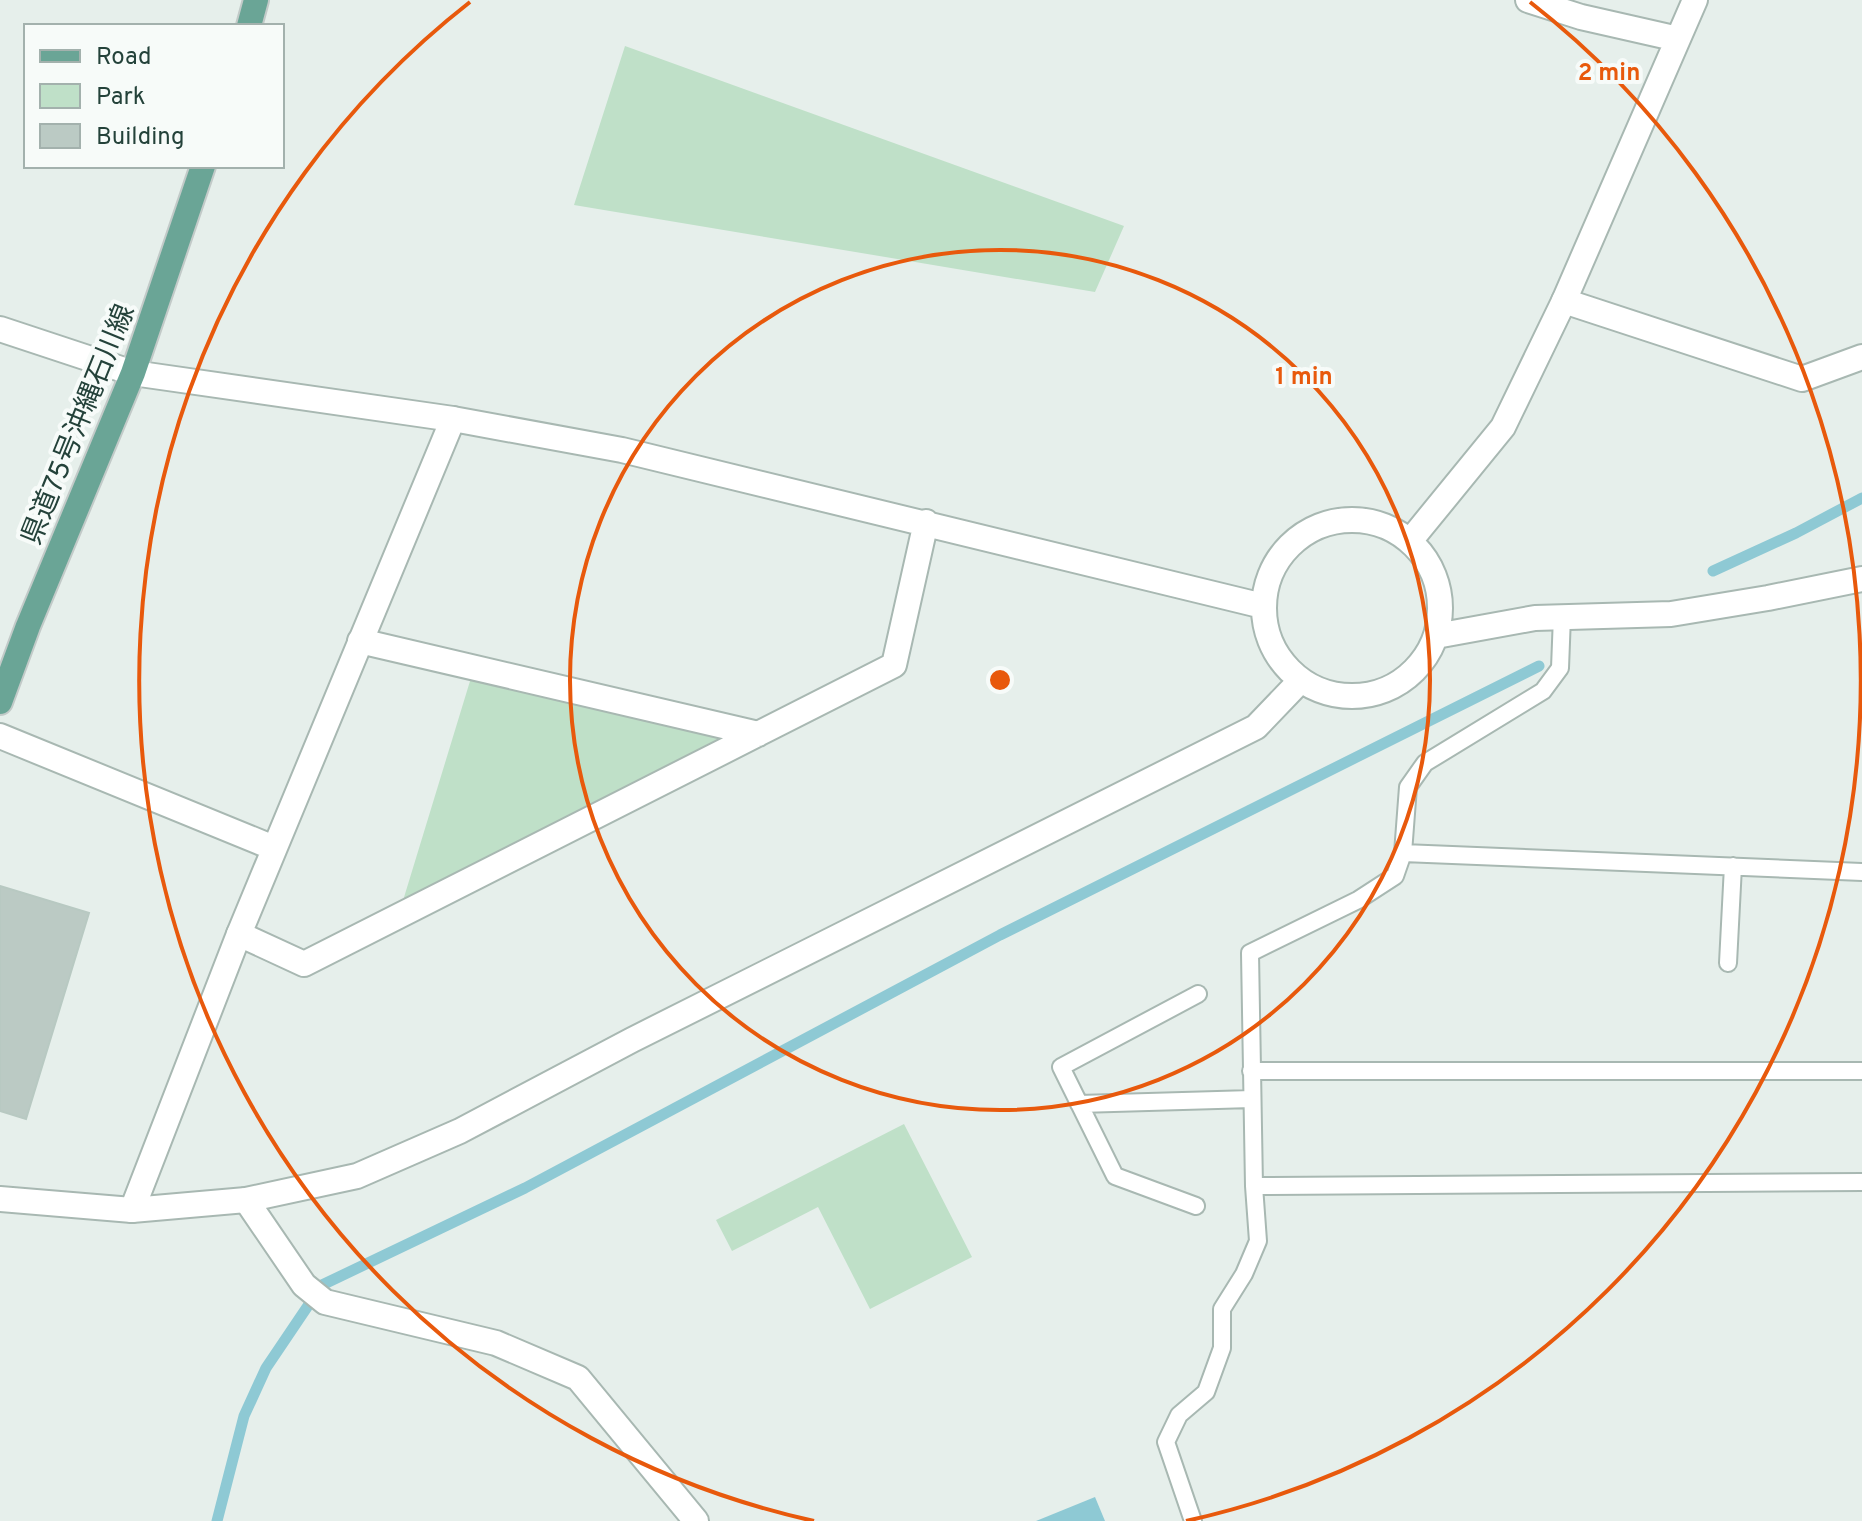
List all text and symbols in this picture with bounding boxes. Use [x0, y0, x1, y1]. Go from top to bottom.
legend [24, 24, 284, 168]
text: Road [96, 43, 152, 73]
text: 2 min [1578, 59, 1640, 89]
text: Park [96, 83, 146, 113]
text: Building [96, 123, 185, 153]
street label: 県道75号沖縄石川線 [15, 300, 144, 551]
text: 1 min [1275, 363, 1333, 393]
centre of rings [986, 666, 1014, 694]

